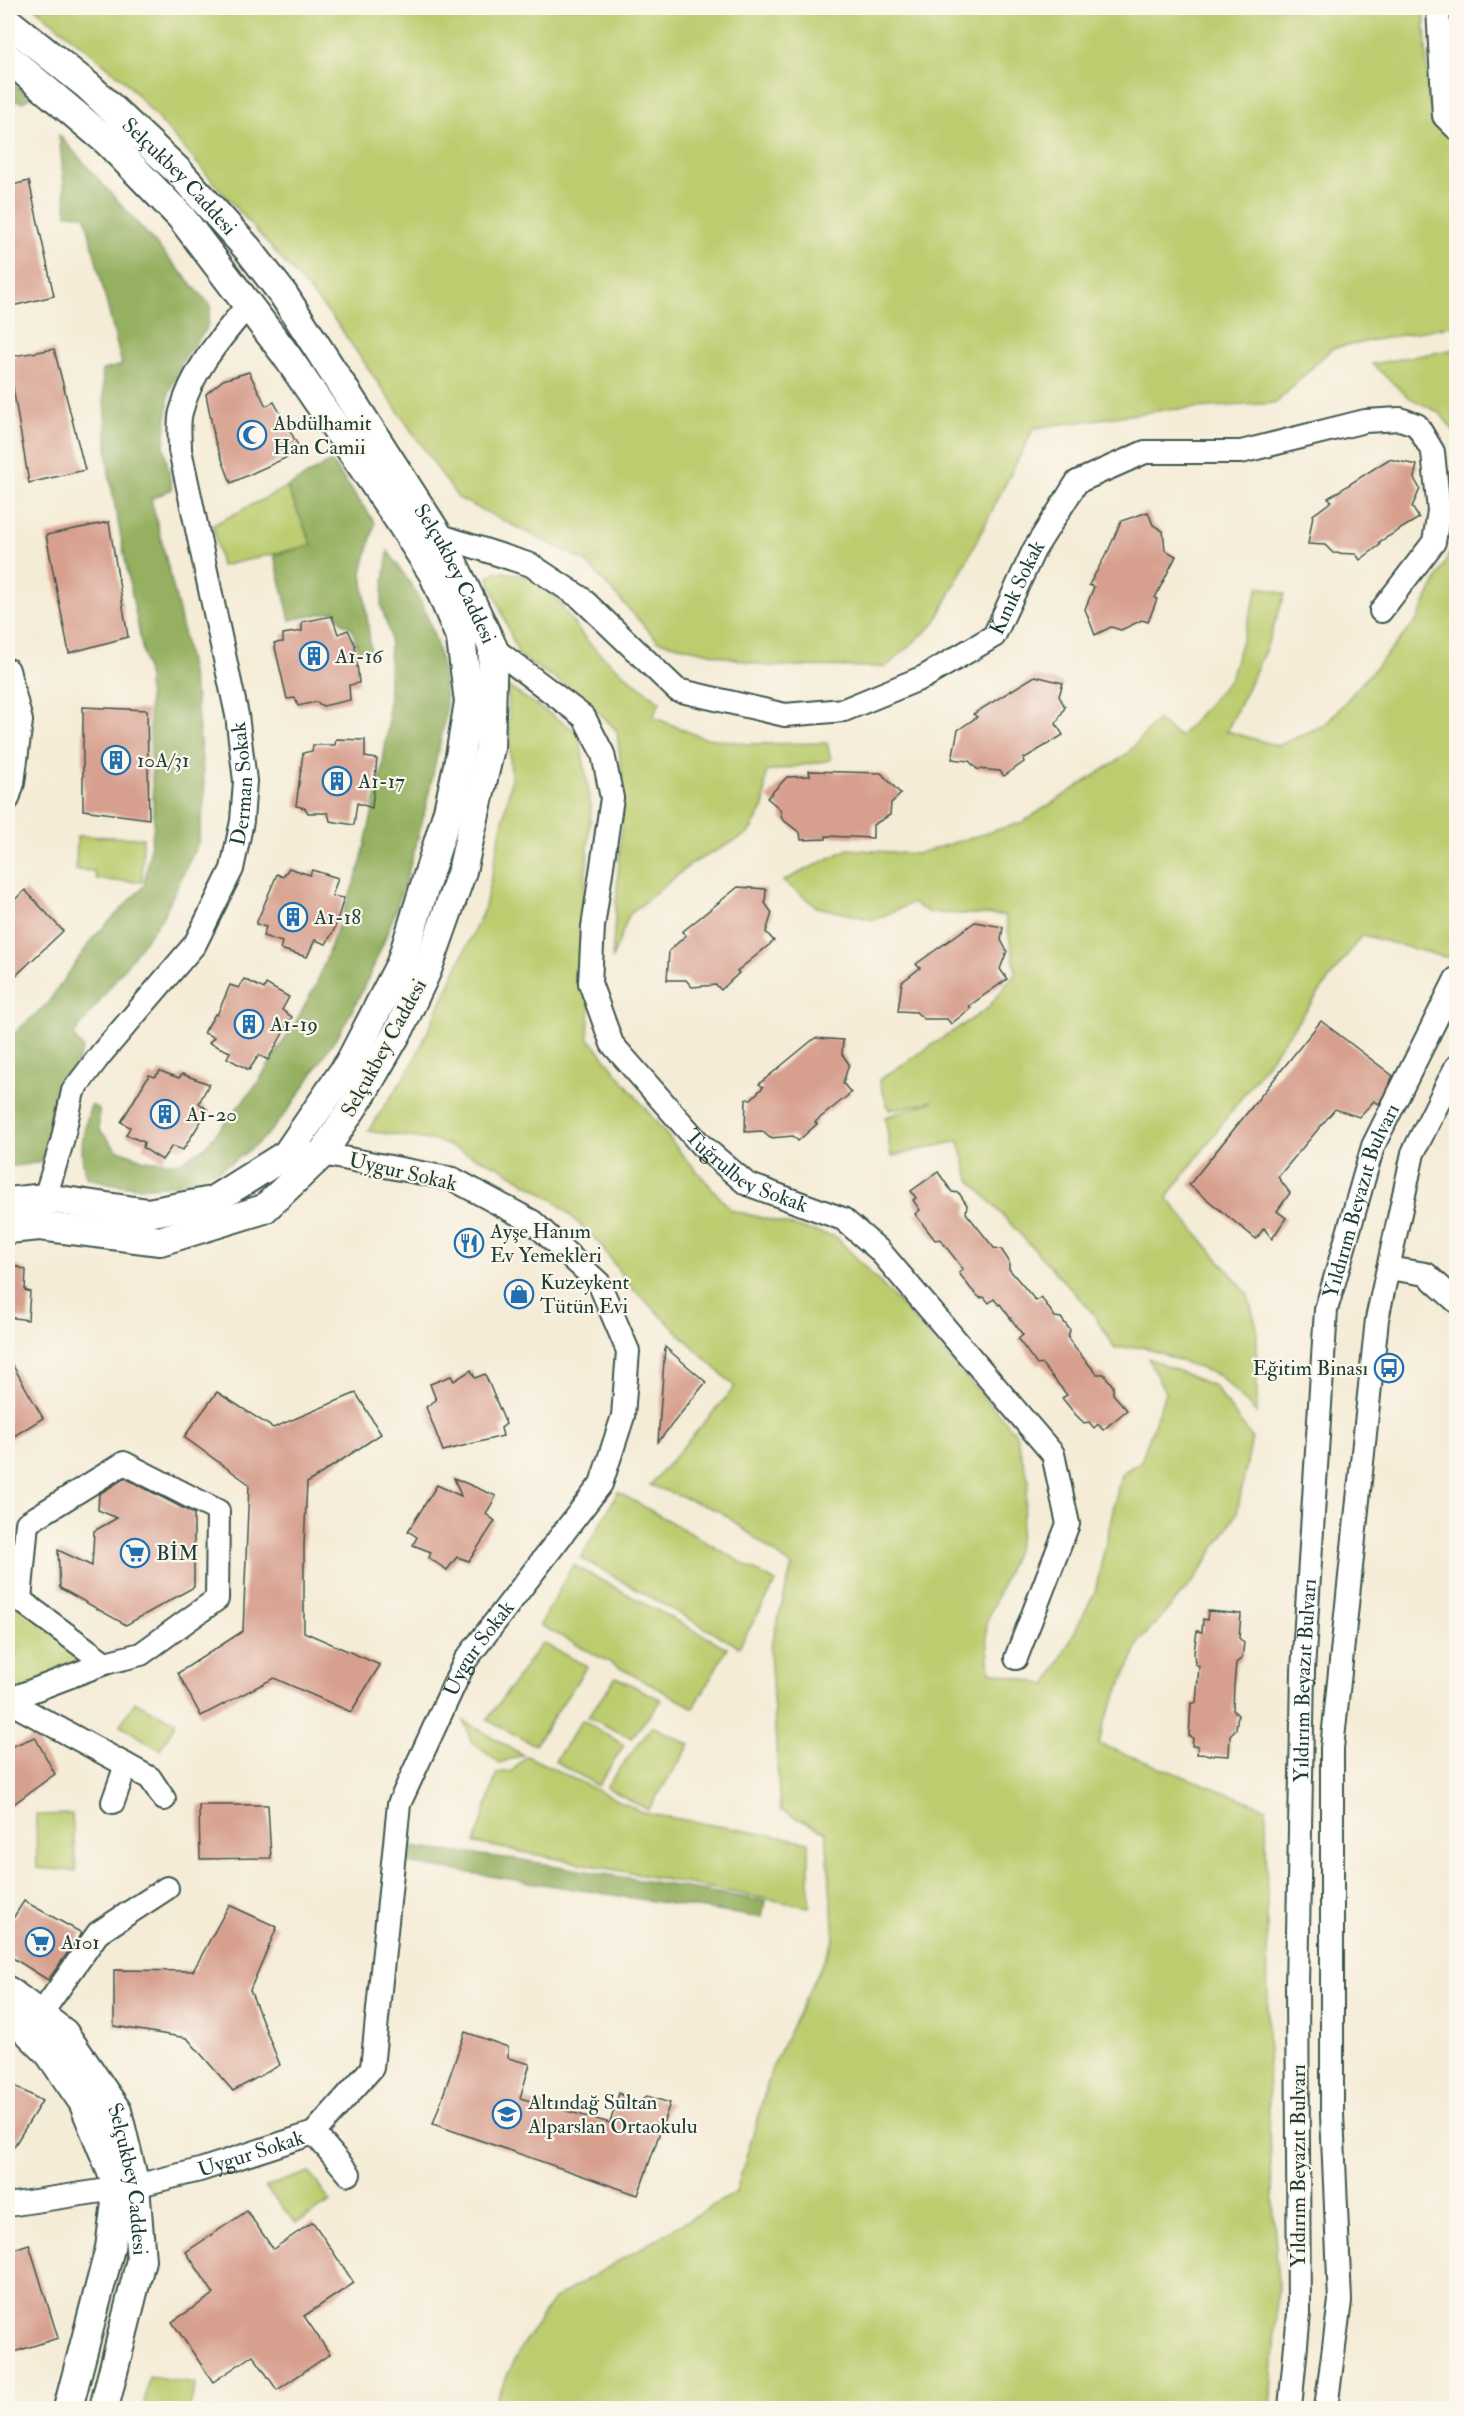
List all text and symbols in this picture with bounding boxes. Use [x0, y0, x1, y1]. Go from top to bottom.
street label: Selçukbey Caddesi [116, 112, 243, 241]
place label: Abdülhamit Han Camii [272, 410, 372, 461]
mosque icon: Abdülhamit Han Camii [236, 419, 268, 451]
street label: Selçukbey Caddesi [408, 499, 503, 648]
street label: Kınık Sokak [983, 535, 1051, 639]
building icon: A1-16 [298, 640, 330, 672]
place label: A1-16 [334, 643, 384, 670]
street label: Derman Sokak [224, 721, 259, 848]
building icon: 10A/31 [100, 744, 132, 776]
place label: 10A/31 [137, 747, 190, 774]
building icon: A1-17 [321, 765, 353, 797]
place label: A1-17 [357, 768, 405, 795]
building icon: A1-18 [277, 901, 309, 933]
place label: A1-18 [313, 904, 361, 931]
street label: Selçukbey Caddesi [335, 974, 433, 1122]
building icon: A1-19 [233, 1008, 265, 1040]
place label: A1-19 [269, 1011, 318, 1038]
building icon: A1-20 [149, 1098, 181, 1130]
street label: Yıldırım Beyazıt Bulvarı [1317, 1098, 1406, 1301]
place label: A1-20 [185, 1101, 237, 1128]
street label: Tuğrulbey Sokak [679, 1123, 812, 1219]
street label: Uygur Sokak [346, 1146, 460, 1198]
place label: Ayşe Hanım Ev Yemekleri [489, 1218, 602, 1269]
restaurant icon: Ayşe Hanım Ev Yemekleri [453, 1227, 485, 1259]
place label: Kuzeykent Tütün Evi [540, 1269, 630, 1320]
shop icon: Kuzeykent Tütün Evi [503, 1278, 535, 1310]
bus stop icon: Eğitim Binası [1373, 1352, 1405, 1384]
place label: Eğitim Binası [1252, 1355, 1368, 1382]
supermarket icon: BİM [119, 1537, 151, 1569]
place label: BİM [156, 1540, 199, 1567]
street label: Yıldırım Beyazıt Bulvarı [1287, 1578, 1322, 1783]
street label: Uygur Sokak [437, 1595, 520, 1701]
supermarket icon: A101 [24, 1926, 56, 1958]
place label: A101 [60, 1929, 100, 1956]
street label: Yıldırım Beyazıt Bulvarı [1285, 2064, 1312, 2268]
place label: Altındağ Sultan Alparslan Ortaokulu [527, 2089, 698, 2140]
street label: Selçukbey Caddesi [102, 2097, 154, 2257]
school or university icon: Altındağ Sultan Alparslan Ortaokulu [491, 2098, 523, 2130]
street label: Uygur Sokak [194, 2124, 308, 2183]

